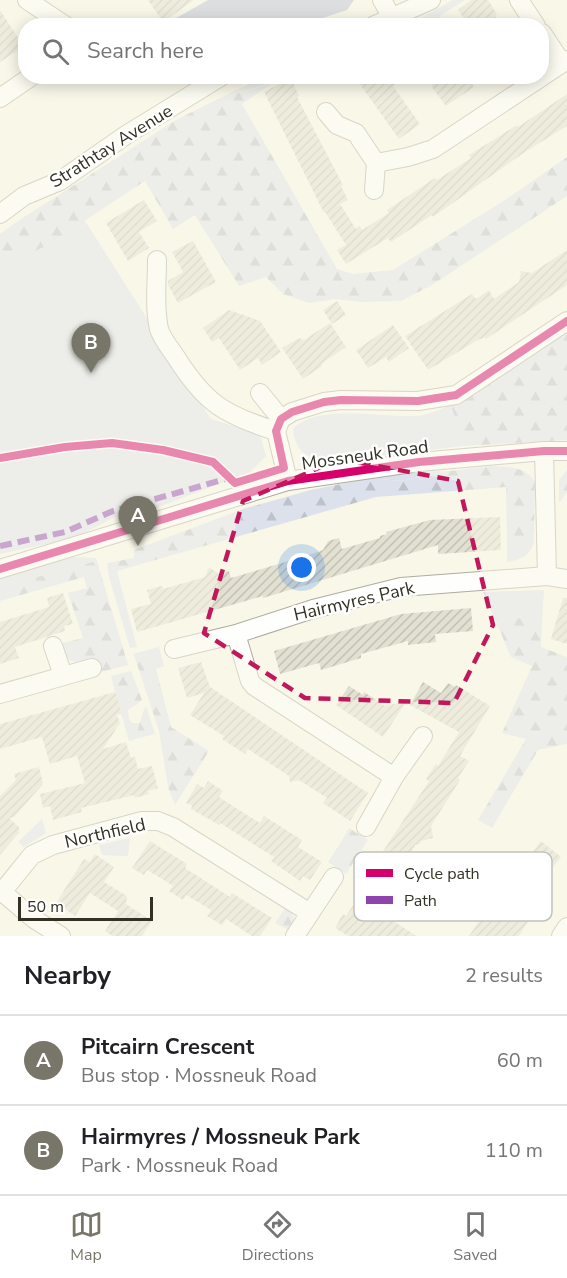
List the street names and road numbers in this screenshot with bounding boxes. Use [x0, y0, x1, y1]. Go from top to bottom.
street label: Strathtay Avenue [45, 99, 177, 193]
street label: Mossneuk Road [300, 434, 430, 476]
street label: Hairmyres Park [291, 575, 418, 627]
street label: Northfield [62, 812, 148, 854]

